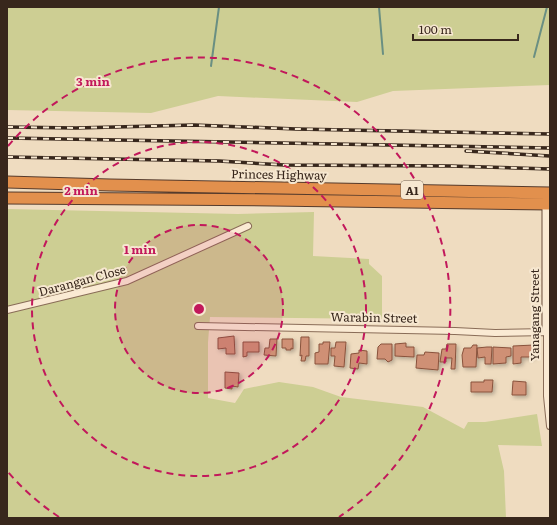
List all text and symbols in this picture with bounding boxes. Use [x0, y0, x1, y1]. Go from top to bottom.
scale bar [413, 16, 518, 42]
text: 100 m [419, 20, 452, 38]
text: 3 min [76, 72, 111, 90]
street label: Princes Highway [231, 164, 327, 184]
text: 2 min [64, 181, 98, 199]
road number: A1 [401, 181, 423, 199]
text: 1 min [124, 240, 157, 258]
street label: Darangan Close [36, 260, 128, 300]
street label: Yanagang Street [525, 269, 543, 361]
centre of rings [192, 302, 206, 316]
street label: Warabin Street [330, 307, 418, 327]

